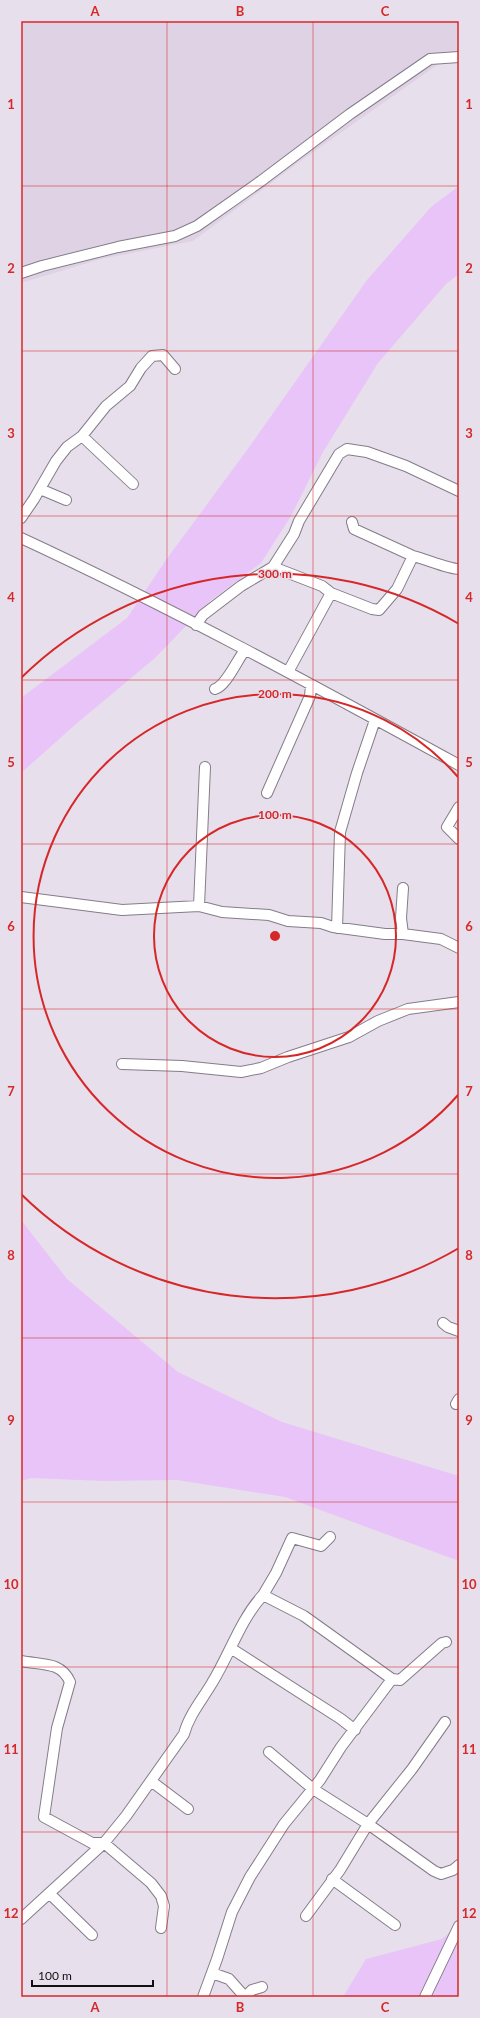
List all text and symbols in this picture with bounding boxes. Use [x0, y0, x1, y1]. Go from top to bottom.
text: A [89, 3, 100, 19]
text: B [236, 3, 245, 19]
text: C [381, 3, 390, 19]
text: 1 [7, 96, 15, 112]
text: 1 [465, 96, 473, 112]
text: 2 [7, 260, 15, 276]
text: 2 [465, 260, 473, 276]
text: 3 [7, 425, 15, 441]
text: 3 [465, 425, 473, 441]
text: 300 m [258, 566, 292, 581]
text: 4 [7, 589, 15, 605]
text: 4 [465, 589, 473, 605]
text: 200 m [258, 686, 292, 701]
text: 5 [7, 754, 15, 770]
text: 5 [465, 754, 473, 770]
text: 100 m [258, 807, 292, 822]
text: 6 [7, 918, 15, 934]
text: 6 [465, 918, 473, 934]
centre of rings [268, 929, 282, 943]
text: 7 [7, 1083, 15, 1099]
text: 7 [465, 1083, 473, 1099]
text: 8 [7, 1247, 15, 1263]
text: 8 [465, 1247, 473, 1263]
text: 9 [7, 1412, 15, 1428]
text: 9 [465, 1412, 473, 1428]
text: 10 [3, 1576, 19, 1592]
text: 10 [461, 1576, 477, 1592]
text: 11 [3, 1741, 19, 1757]
text: 11 [461, 1741, 477, 1757]
text: 12 [3, 1905, 19, 1921]
text: 12 [461, 1905, 477, 1921]
scale bar [32, 1962, 153, 1988]
text: 100 m [38, 1968, 72, 1983]
text: A [89, 1999, 100, 2015]
text: B [236, 1999, 245, 2015]
text: C [381, 1999, 390, 2015]

